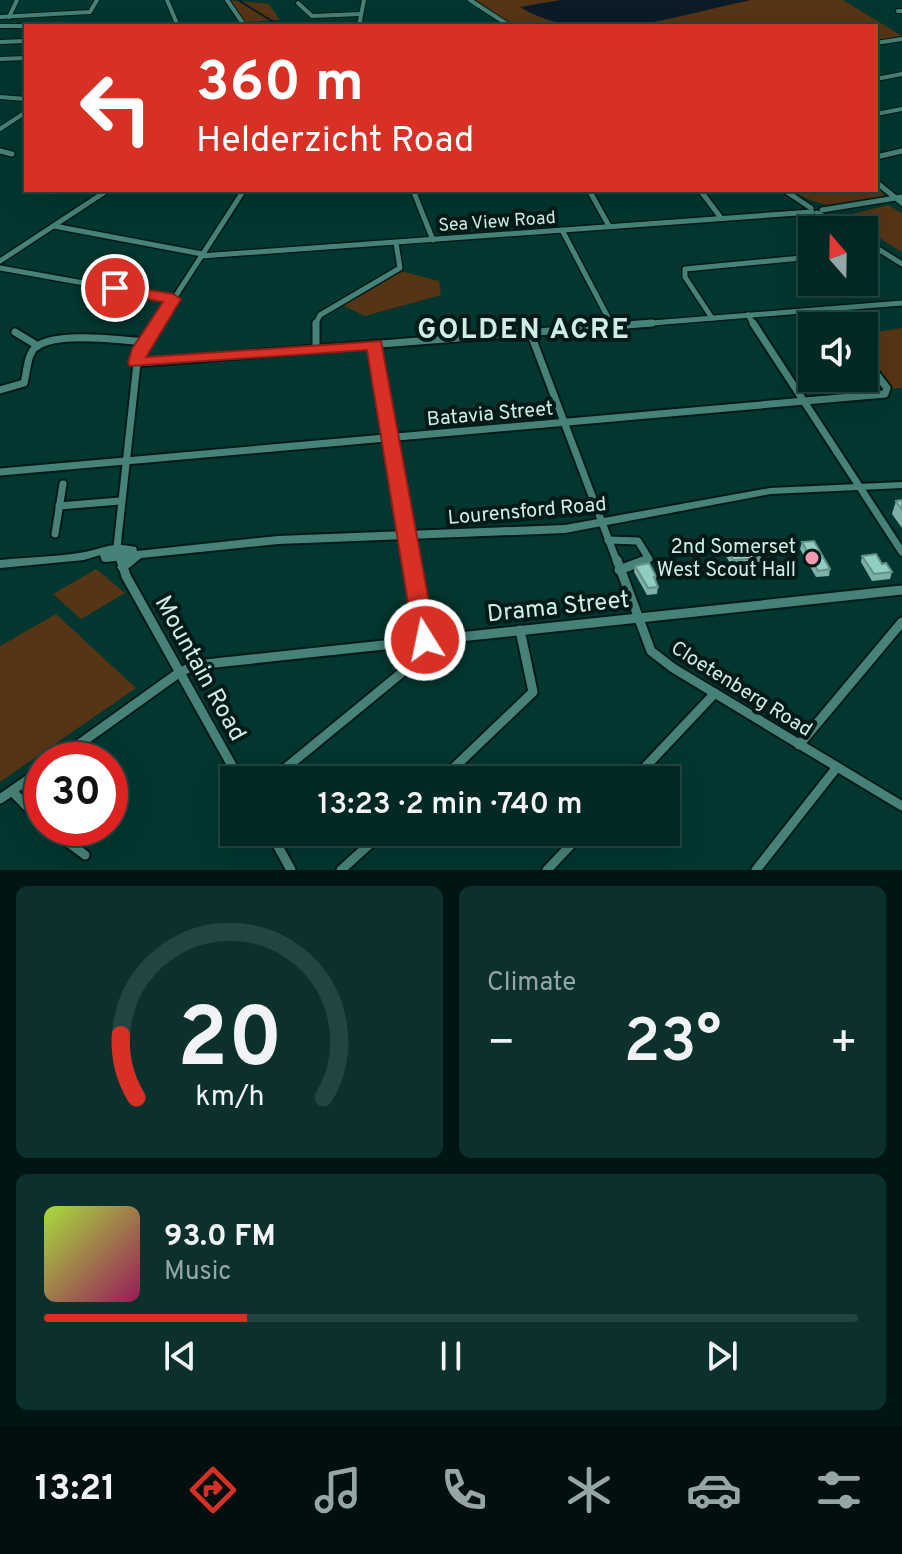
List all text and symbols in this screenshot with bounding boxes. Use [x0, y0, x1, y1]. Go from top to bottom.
text: 360 m [196, 50, 364, 120]
icon: left [64, 56, 168, 160]
text: Helderzicht Road [196, 119, 474, 165]
street label: Sea View Road [438, 207, 557, 238]
north arrow [798, 216, 878, 296]
map controls [798, 216, 878, 392]
pin [81, 254, 149, 322]
icon: arrive [93, 266, 137, 310]
button: sound [798, 312, 878, 392]
district label: GOLDEN ACRE [417, 313, 631, 349]
street label: Batavia Street [426, 397, 555, 433]
street label: Lourensford Road [447, 492, 608, 532]
place label: 2nd Somerset West Scout Hall [657, 535, 796, 584]
marker: 2nd Somerset West Scout Hall [803, 549, 821, 567]
street label: Drama Street [486, 586, 631, 630]
street label: Mountain Road [147, 591, 252, 747]
position arrow [383, 598, 467, 682]
street label: Cloetenberg Road [665, 636, 816, 744]
speed limit sign: 30 [24, 742, 128, 846]
text: 13:23 · 2 min · 740 m [318, 787, 582, 824]
text: Climate [487, 967, 576, 1000]
text: 20 [177, 991, 282, 1096]
text: 23° [624, 1007, 721, 1083]
text: − [487, 1017, 515, 1073]
text: + [830, 1017, 858, 1073]
text: km/h [195, 1080, 264, 1116]
text: 93.0 FM [164, 1219, 276, 1256]
text: Music [164, 1256, 231, 1289]
icon: previous [158, 1334, 202, 1378]
icon: pause [429, 1334, 473, 1378]
icon: next [700, 1334, 744, 1378]
icon: directions [185, 1462, 241, 1518]
icon: music [310, 1462, 366, 1518]
icon: phone [436, 1462, 492, 1518]
icon: climate [561, 1462, 617, 1518]
icon: car [686, 1462, 742, 1518]
icon: filters [811, 1462, 867, 1518]
text: 13:21 [35, 1467, 116, 1513]

